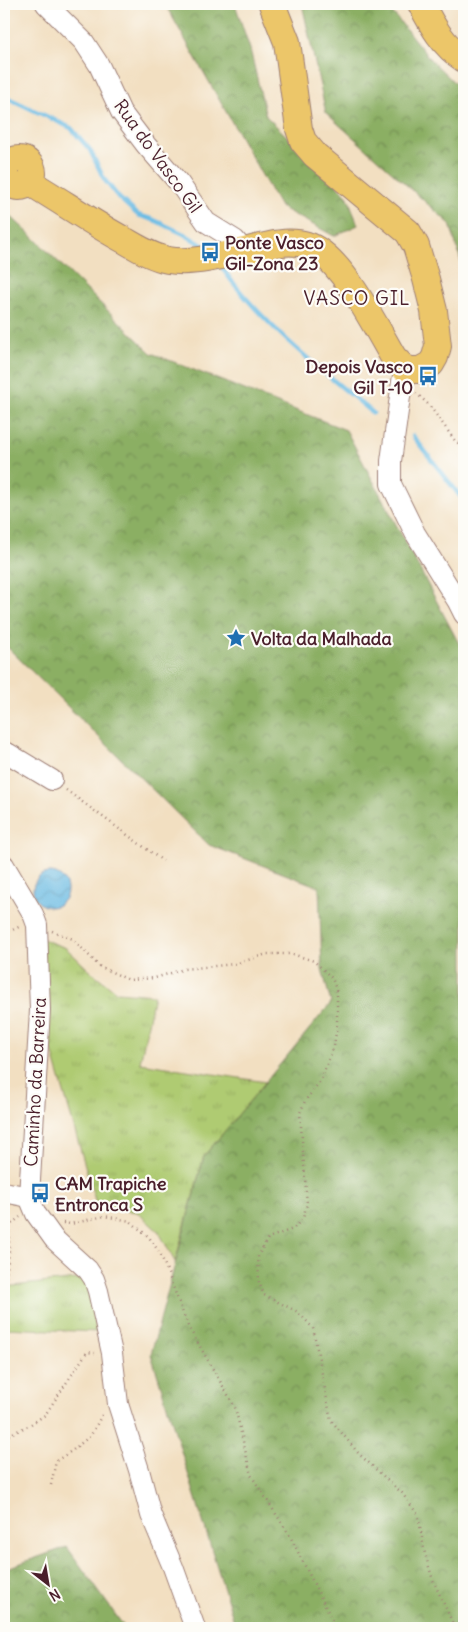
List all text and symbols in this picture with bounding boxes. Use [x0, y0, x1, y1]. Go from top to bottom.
street label: Rua do Vasco Gil [109, 95, 207, 217]
place label: Ponte Vasco Gil-Zona 23 [225, 231, 324, 275]
bus stop icon: Ponte Vasco Gil-Zona 23 [199, 241, 221, 263]
district label: VASCO GIL [304, 286, 410, 310]
place label: Depois Vasco Gil T-10 [306, 355, 413, 399]
bus stop icon: Depois Vasco Gil T-10 [417, 365, 439, 387]
place icon: Volta da Malhada [225, 627, 247, 649]
place label: Volta da Malhada [251, 627, 392, 650]
street label: Caminho da Barreira [19, 997, 51, 1167]
place label: CAM Trapiche Entronca S [55, 1172, 167, 1216]
bus stop icon: CAM Trapiche Entronca S [29, 1182, 51, 1204]
north arrow [22, 1560, 72, 1610]
text: N [46, 1585, 63, 1605]

